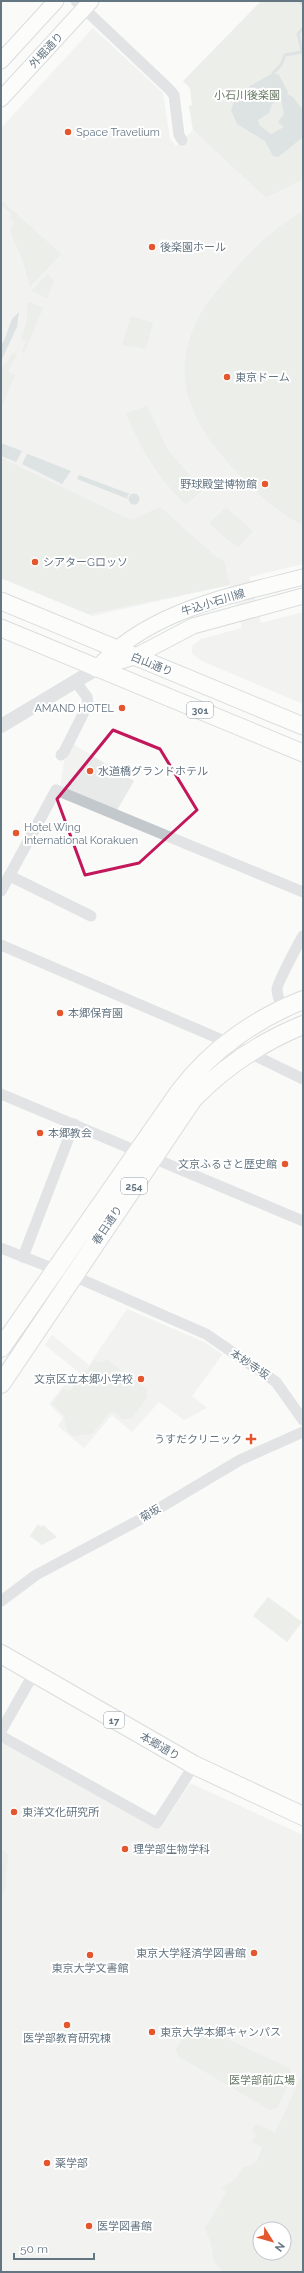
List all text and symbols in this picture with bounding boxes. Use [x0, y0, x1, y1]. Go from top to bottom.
street label: 外堀通り [27, 30, 66, 71]
park label: 小石川後楽園 [214, 89, 280, 102]
place label: Space Travelium [76, 126, 160, 139]
marker: Space Travelium [63, 127, 73, 137]
place label: 後楽園ホール [160, 241, 226, 254]
marker: 後楽園ホール [147, 242, 157, 252]
place label: 東京ドーム [235, 371, 290, 384]
marker: 東京ドーム [222, 372, 232, 382]
place label: 野球殿堂博物館 [180, 478, 257, 491]
marker: 野球殿堂博物館 [260, 479, 270, 489]
place label: シアターGロッソ [43, 556, 128, 569]
marker: シアターGロッソ [30, 557, 40, 567]
street label: 牛込小石川線 [180, 587, 247, 618]
street label: 白山通り [129, 650, 175, 679]
place label: AMAND HOTEL [34, 702, 115, 715]
road number: 301 [187, 702, 213, 718]
marker: AMAND HOTEL [117, 703, 127, 713]
place label: 水道橋グランドホテル [98, 765, 208, 778]
marker: 水道橋グランドホテル [85, 766, 95, 776]
place label: Hotel Wing International Korakuen [24, 821, 138, 847]
marker: Hotel Wing International Korakuen [11, 828, 21, 838]
place label: 本郷保育園 [68, 1007, 123, 1020]
marker: 本郷保育園 [55, 1008, 65, 1018]
place label: 本郷教会 [48, 1127, 92, 1140]
marker: 本郷教会 [35, 1128, 45, 1138]
place label: 文京ふるさと歴史館 [178, 1158, 277, 1171]
marker: 文京ふるさと歴史館 [280, 1159, 290, 1169]
road number: 254 [121, 1178, 147, 1194]
street label: 春日通り [90, 1203, 125, 1247]
street label: 本妙寺坂 [228, 1347, 272, 1382]
place label: 文京区立本郷小学校 [34, 1373, 133, 1386]
marker: 文京区立本郷小学校 [136, 1374, 146, 1384]
place label: うすだクリニック [154, 1433, 242, 1446]
marker: うすだクリニック [245, 1433, 257, 1445]
street label: 菊坂 [137, 1502, 163, 1525]
road number: 17 [104, 1712, 124, 1728]
street label: 本郷通り [137, 1730, 182, 1763]
place label: 東洋文化研究所 [22, 1806, 100, 1819]
marker: 東洋文化研究所 [9, 1807, 19, 1817]
place label: 理学部生物学科 [133, 1843, 210, 1856]
marker: 理学部生物学科 [120, 1844, 130, 1854]
place label: 東京大学経済学図書館 [136, 1947, 246, 1960]
marker: 東京大学経済学図書館 [249, 1948, 259, 1958]
marker: 東京大学文書館 [85, 1950, 95, 1960]
place label: 東京大学文書館 [52, 1962, 129, 1975]
marker: 医学部教育研究棟 [62, 2020, 72, 2030]
place label: 東京大学本郷キャンパス [160, 2026, 281, 2039]
marker: 東京大学本郷キャンパス [147, 2027, 157, 2037]
place label: 医学部教育研究棟 [23, 2032, 111, 2045]
park label: 医学部前広場 [229, 2074, 295, 2087]
place label: 薬学部 [55, 2157, 88, 2170]
marker: 薬学部 [42, 2158, 52, 2168]
place label: 医学図書館 [97, 2220, 152, 2233]
marker: 医学図書館 [84, 2221, 94, 2231]
north arrow [252, 2221, 292, 2261]
scale bar [14, 2235, 94, 2261]
text: N [272, 2239, 287, 2254]
text: 50 m [20, 2242, 48, 2256]

